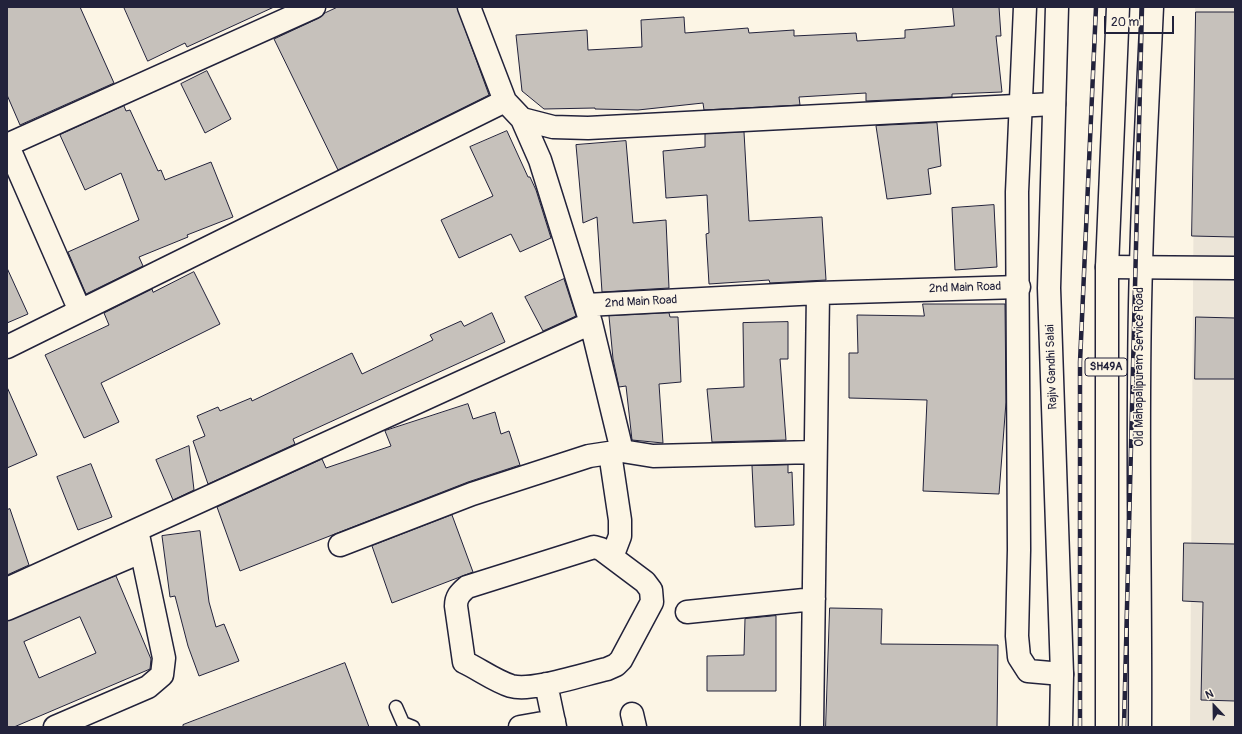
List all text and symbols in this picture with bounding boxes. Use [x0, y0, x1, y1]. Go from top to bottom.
scale bar [1106, 8, 1176, 34]
text: 20 m [1111, 15, 1139, 30]
street label: 2nd Main Road [929, 280, 1001, 296]
street label: Old Mahapalipuram Service Road [1133, 287, 1147, 447]
street label: 2nd Main Road [604, 293, 678, 311]
street label: Rajiv Gandhi Salai [1043, 324, 1061, 410]
road number: SH49A [1085, 358, 1127, 376]
north arrow [1194, 686, 1234, 726]
text: N [1203, 687, 1215, 702]

